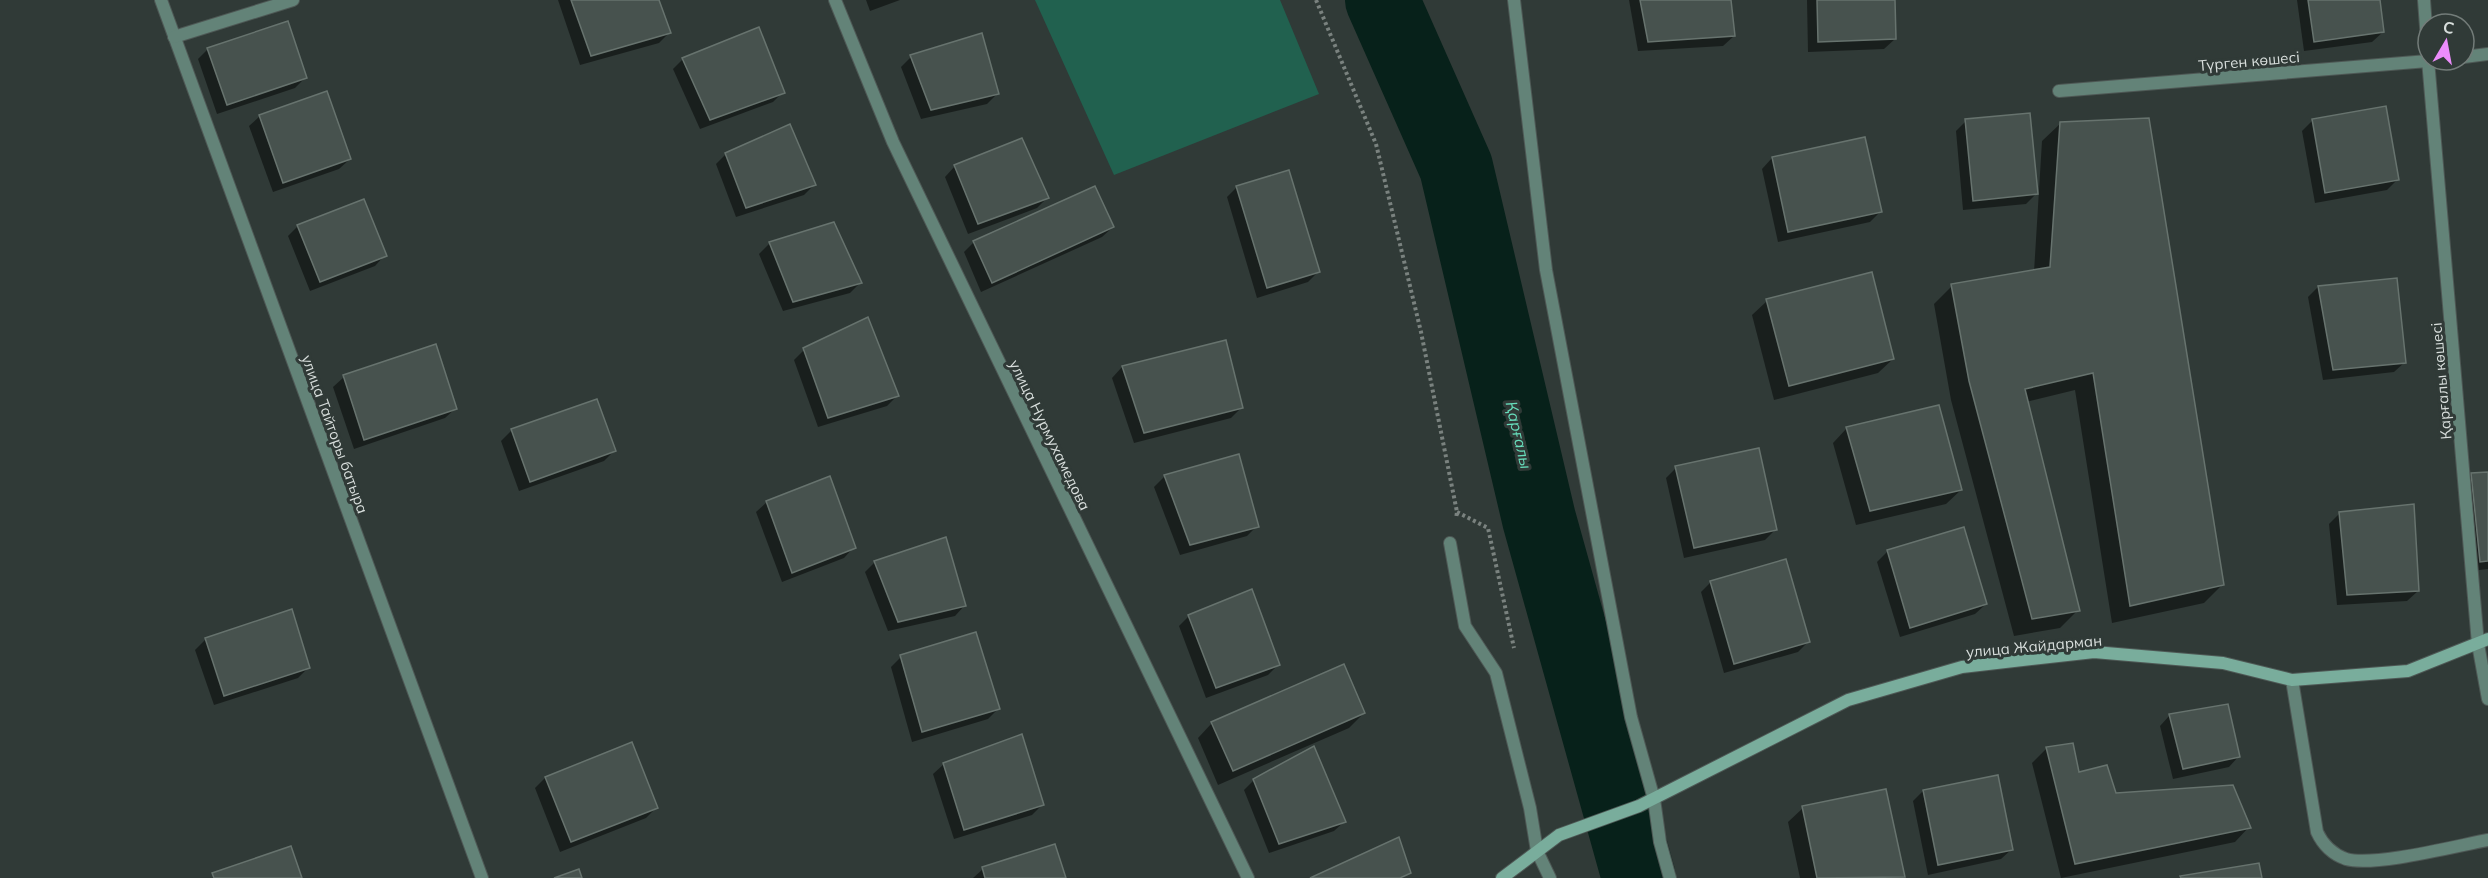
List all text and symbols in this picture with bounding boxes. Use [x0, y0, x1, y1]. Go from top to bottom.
north arrow [2416, 12, 2476, 72]
text: С [2441, 16, 2456, 38]
street label: Түрген көшесі [2198, 47, 2300, 75]
street label: Қарғалы көшесі [2426, 322, 2456, 440]
street label: улица Тайторы батыра [297, 352, 373, 516]
street label: улица Нурмухамедова [1005, 356, 1095, 514]
water label: Қарғалы [1501, 399, 1537, 471]
street label: улица Жайдарман [1965, 631, 2103, 661]

